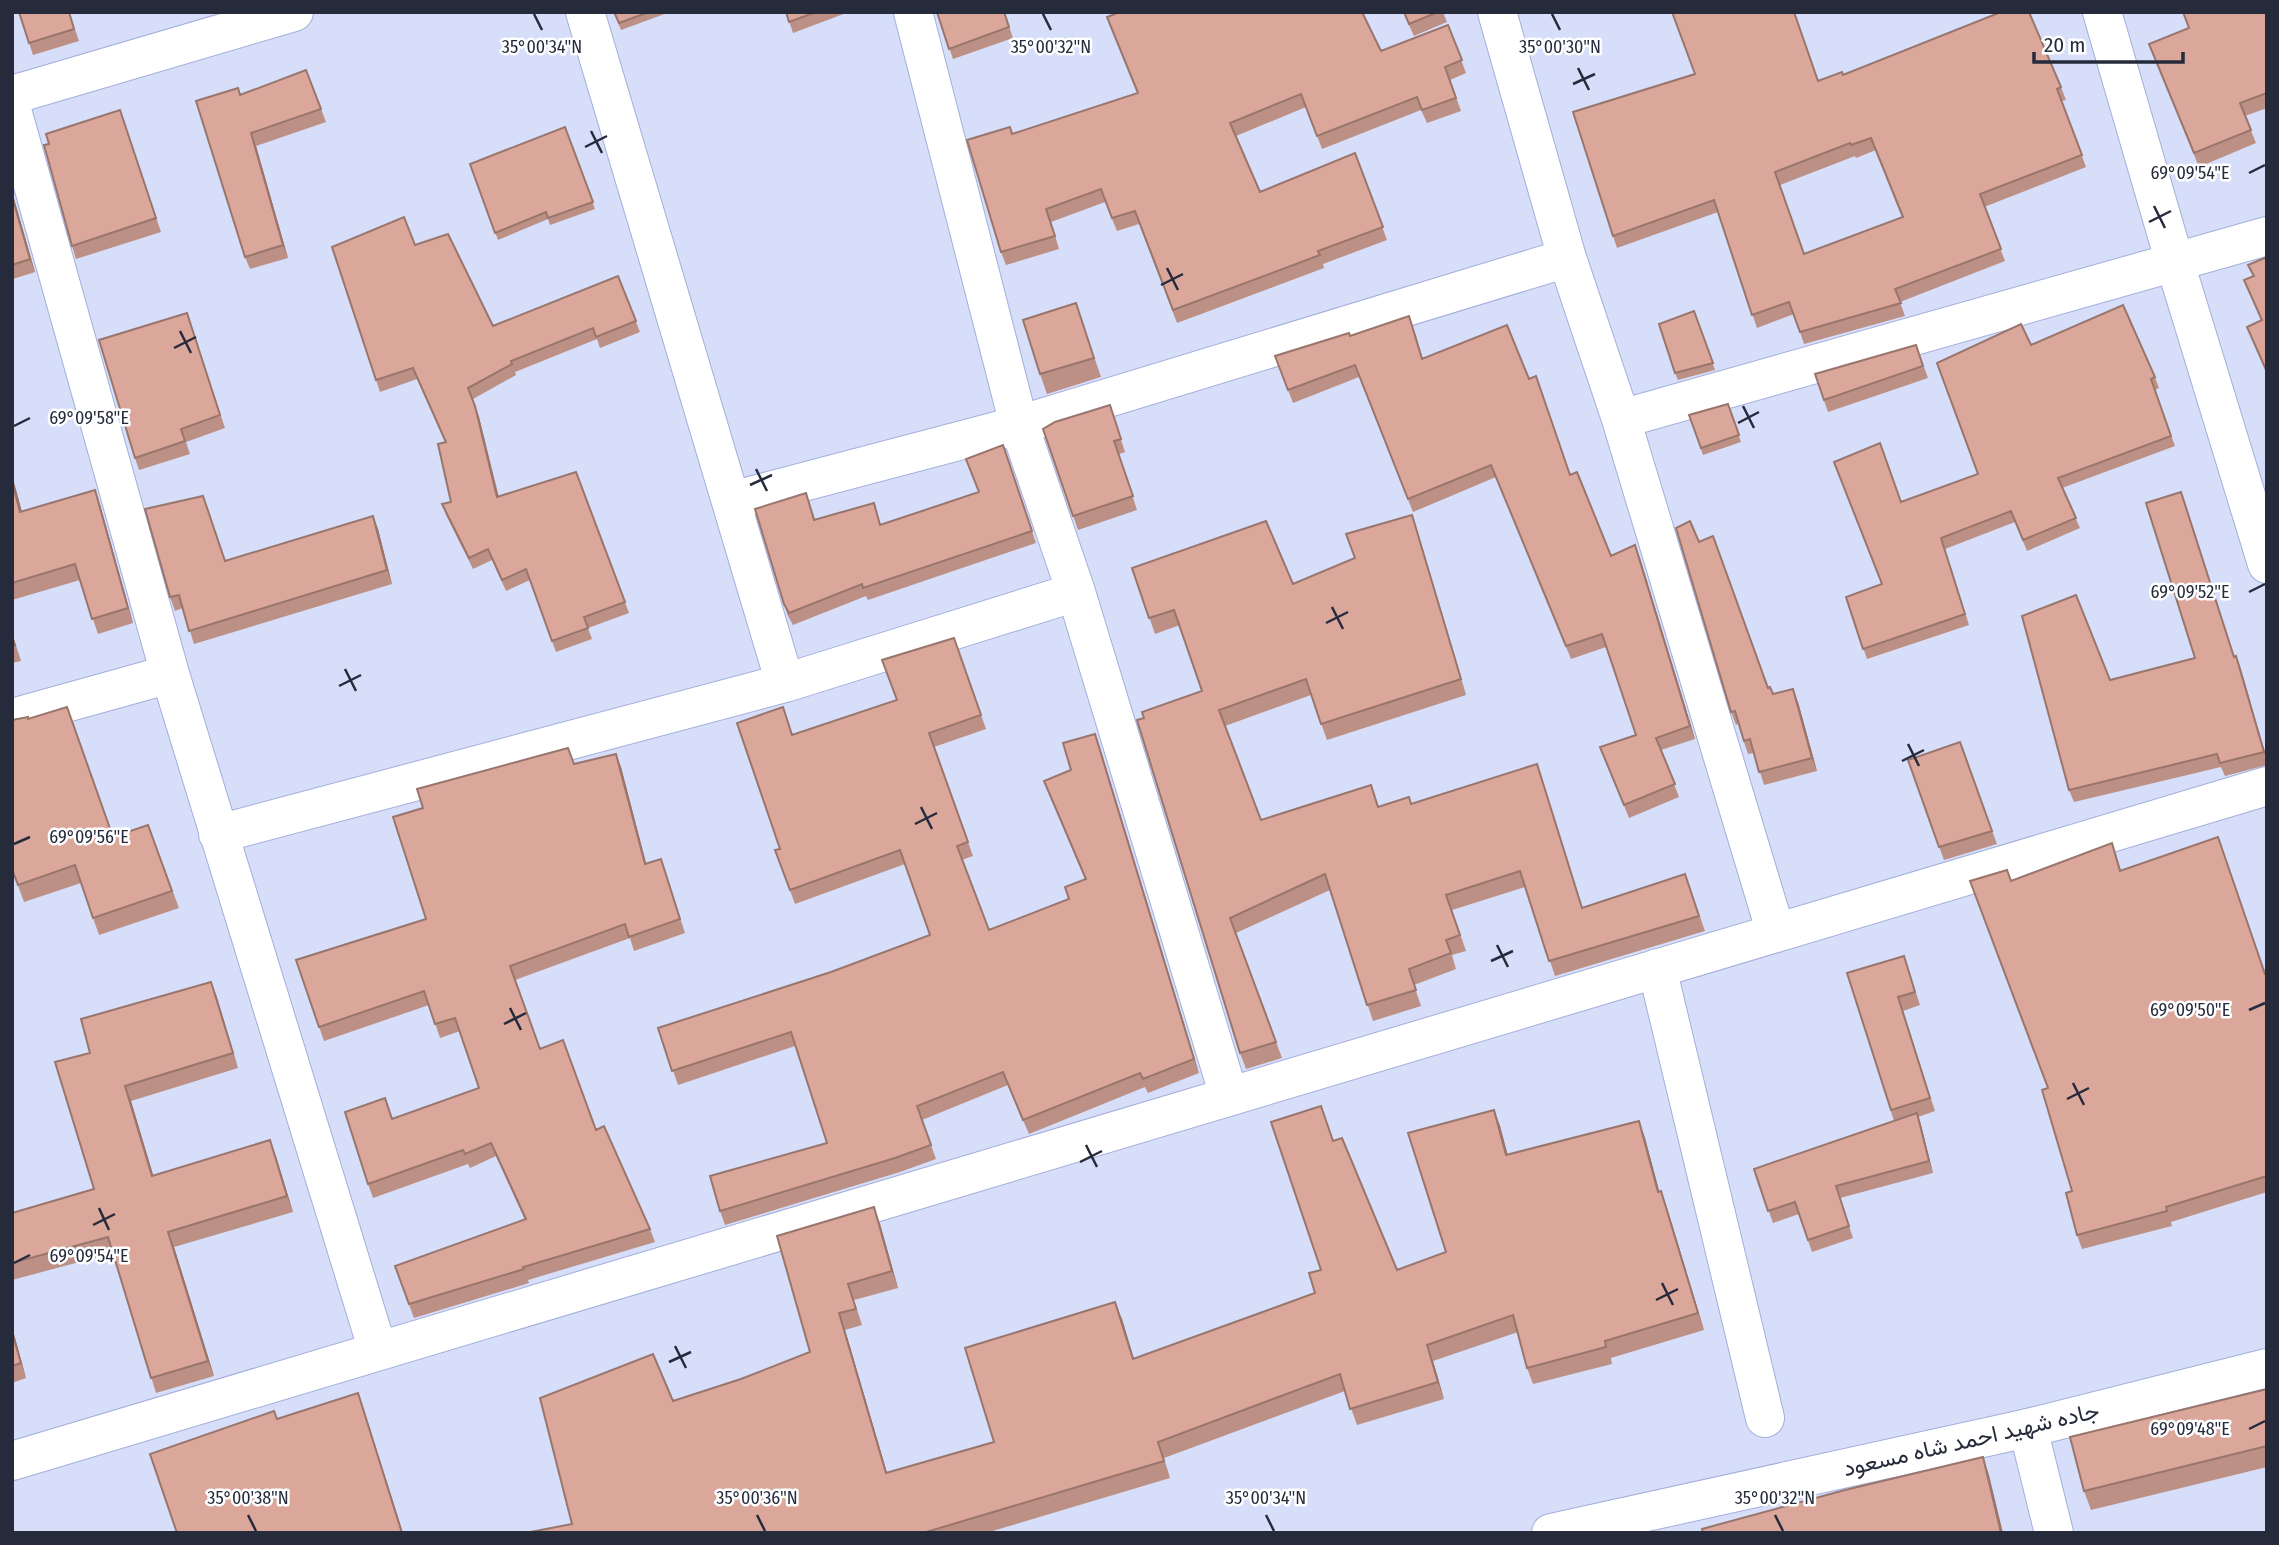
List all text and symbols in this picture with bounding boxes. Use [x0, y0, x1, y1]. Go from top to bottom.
scale bar [2034, 21, 2183, 65]
text: 20 m [2044, 32, 2085, 58]
text: 35°00'34"N [502, 36, 582, 58]
text: 35°00'32"N [1011, 36, 1091, 58]
text: 35°00'30"N [1519, 36, 1601, 58]
text: 69°09'54"E [2151, 162, 2229, 184]
text: 69°09'58"E [49, 407, 129, 429]
text: 69°09'52"E [2151, 581, 2229, 603]
text: 69°09'56"E [49, 826, 129, 848]
text: 69°09'50"E [2150, 999, 2230, 1021]
text: 69°09'54"E [50, 1245, 128, 1267]
street label: جاده شهيد احمد شاه مسعود [1840, 1396, 2102, 1483]
text: 69°09'48"E [2150, 1418, 2230, 1440]
text: 35°00'38"N [207, 1487, 289, 1509]
text: 35°00'36"N [716, 1487, 798, 1509]
text: 35°00'34"N [1226, 1487, 1306, 1509]
text: 35°00'32"N [1735, 1487, 1815, 1509]

